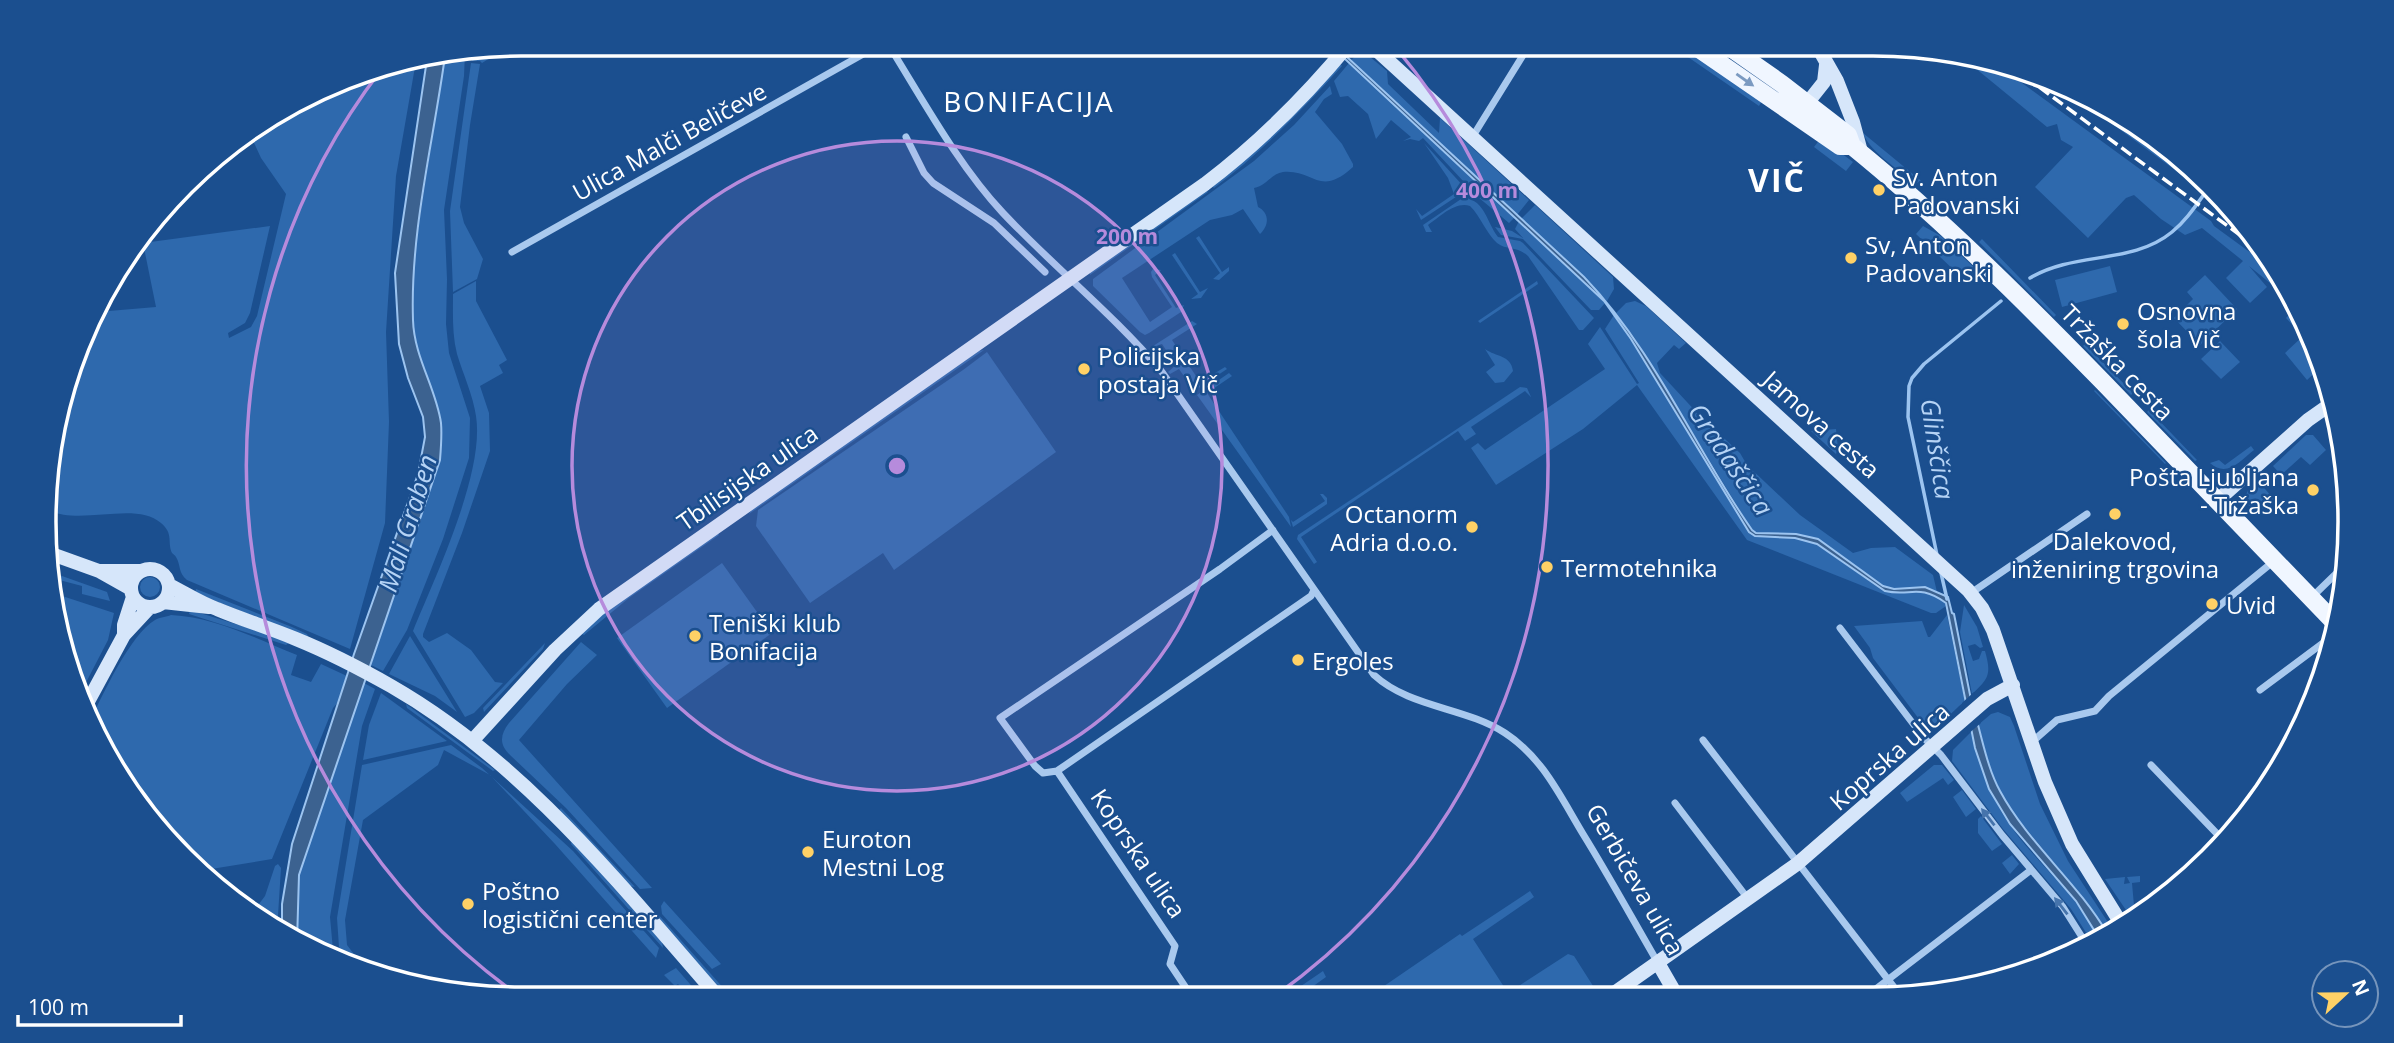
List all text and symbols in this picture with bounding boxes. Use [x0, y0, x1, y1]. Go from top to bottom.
one-way arrow [1736, 73, 1754, 87]
street label: Ulica Malči Beličeve [566, 74, 772, 208]
district label: BONIFACIJA [943, 82, 1115, 120]
district label: VIČ [1748, 158, 1806, 201]
place label: Sv. Anton Padovanski [1893, 160, 2020, 221]
text: 400 m [1456, 176, 1518, 204]
marker: Sv. Anton Padovanski [1871, 182, 1887, 198]
text: 200 m [1096, 222, 1158, 250]
place label: Sv, Anton Padovanski [1865, 228, 1992, 289]
marker: Sv, Anton Padovanski [1843, 250, 1859, 266]
place label: Osnovna šola Vič [2137, 294, 2236, 355]
street label: Tržaška cesta [2054, 297, 2182, 427]
marker: Osnovna šola Vič [2115, 316, 2131, 332]
place label: Policijska postaja Vič [1098, 339, 1218, 400]
marker: Policijska postaja Vič [1076, 361, 1092, 377]
street label: Jamova cesta [1755, 361, 1887, 485]
water label: Gradaščica [1680, 396, 1782, 523]
water label: Glinščica [1912, 396, 1964, 502]
street label: Tbilisijska ulica [670, 416, 824, 538]
water label: Mali Graben [369, 450, 445, 596]
centre of rings [885, 454, 909, 478]
place label: Pošta Ljubljana - Tržaška [2129, 460, 2299, 521]
marker: Pošta Ljubljana - Tržaška [2305, 482, 2321, 498]
place label: Octanorm Adria d.o.o. [1330, 497, 1458, 558]
marker: Dalekovod, inženiring trgovina [2107, 506, 2123, 522]
marker: Octanorm Adria d.o.o. [1464, 519, 1480, 535]
place label: Dalekovod, inženiring trgovina [2011, 524, 2219, 585]
place label: Termotehnika [1561, 551, 1718, 584]
marker: Termotehnika [1539, 559, 1555, 575]
place label: Uvid [2226, 588, 2276, 621]
marker: Uvid [2204, 596, 2220, 612]
place label: Teniški klub Bonifacija [709, 606, 841, 667]
marker: Teniški klub Bonifacija [687, 628, 703, 644]
place label: Ergoles [1312, 644, 1394, 677]
marker: Ergoles [1290, 652, 1306, 668]
street label: Koprska ulica [1822, 695, 1956, 817]
street label: Koprska ulica [1084, 782, 1194, 924]
street label: Gerbičeva ulica [1579, 797, 1693, 961]
one-way arrow [1982, 808, 1996, 826]
place label: Euroton Mestni Log [822, 822, 944, 883]
marker: Euroton Mestni Log [800, 844, 816, 860]
place label: Poštno logistični center [482, 874, 658, 935]
marker: Poštno logistični center [460, 896, 476, 912]
one-way arrow [2054, 897, 2069, 915]
north arrow [2310, 959, 2380, 1029]
text: N [2346, 976, 2376, 1000]
scale bar [18, 984, 180, 1028]
text: 100 m [28, 993, 89, 1021]

